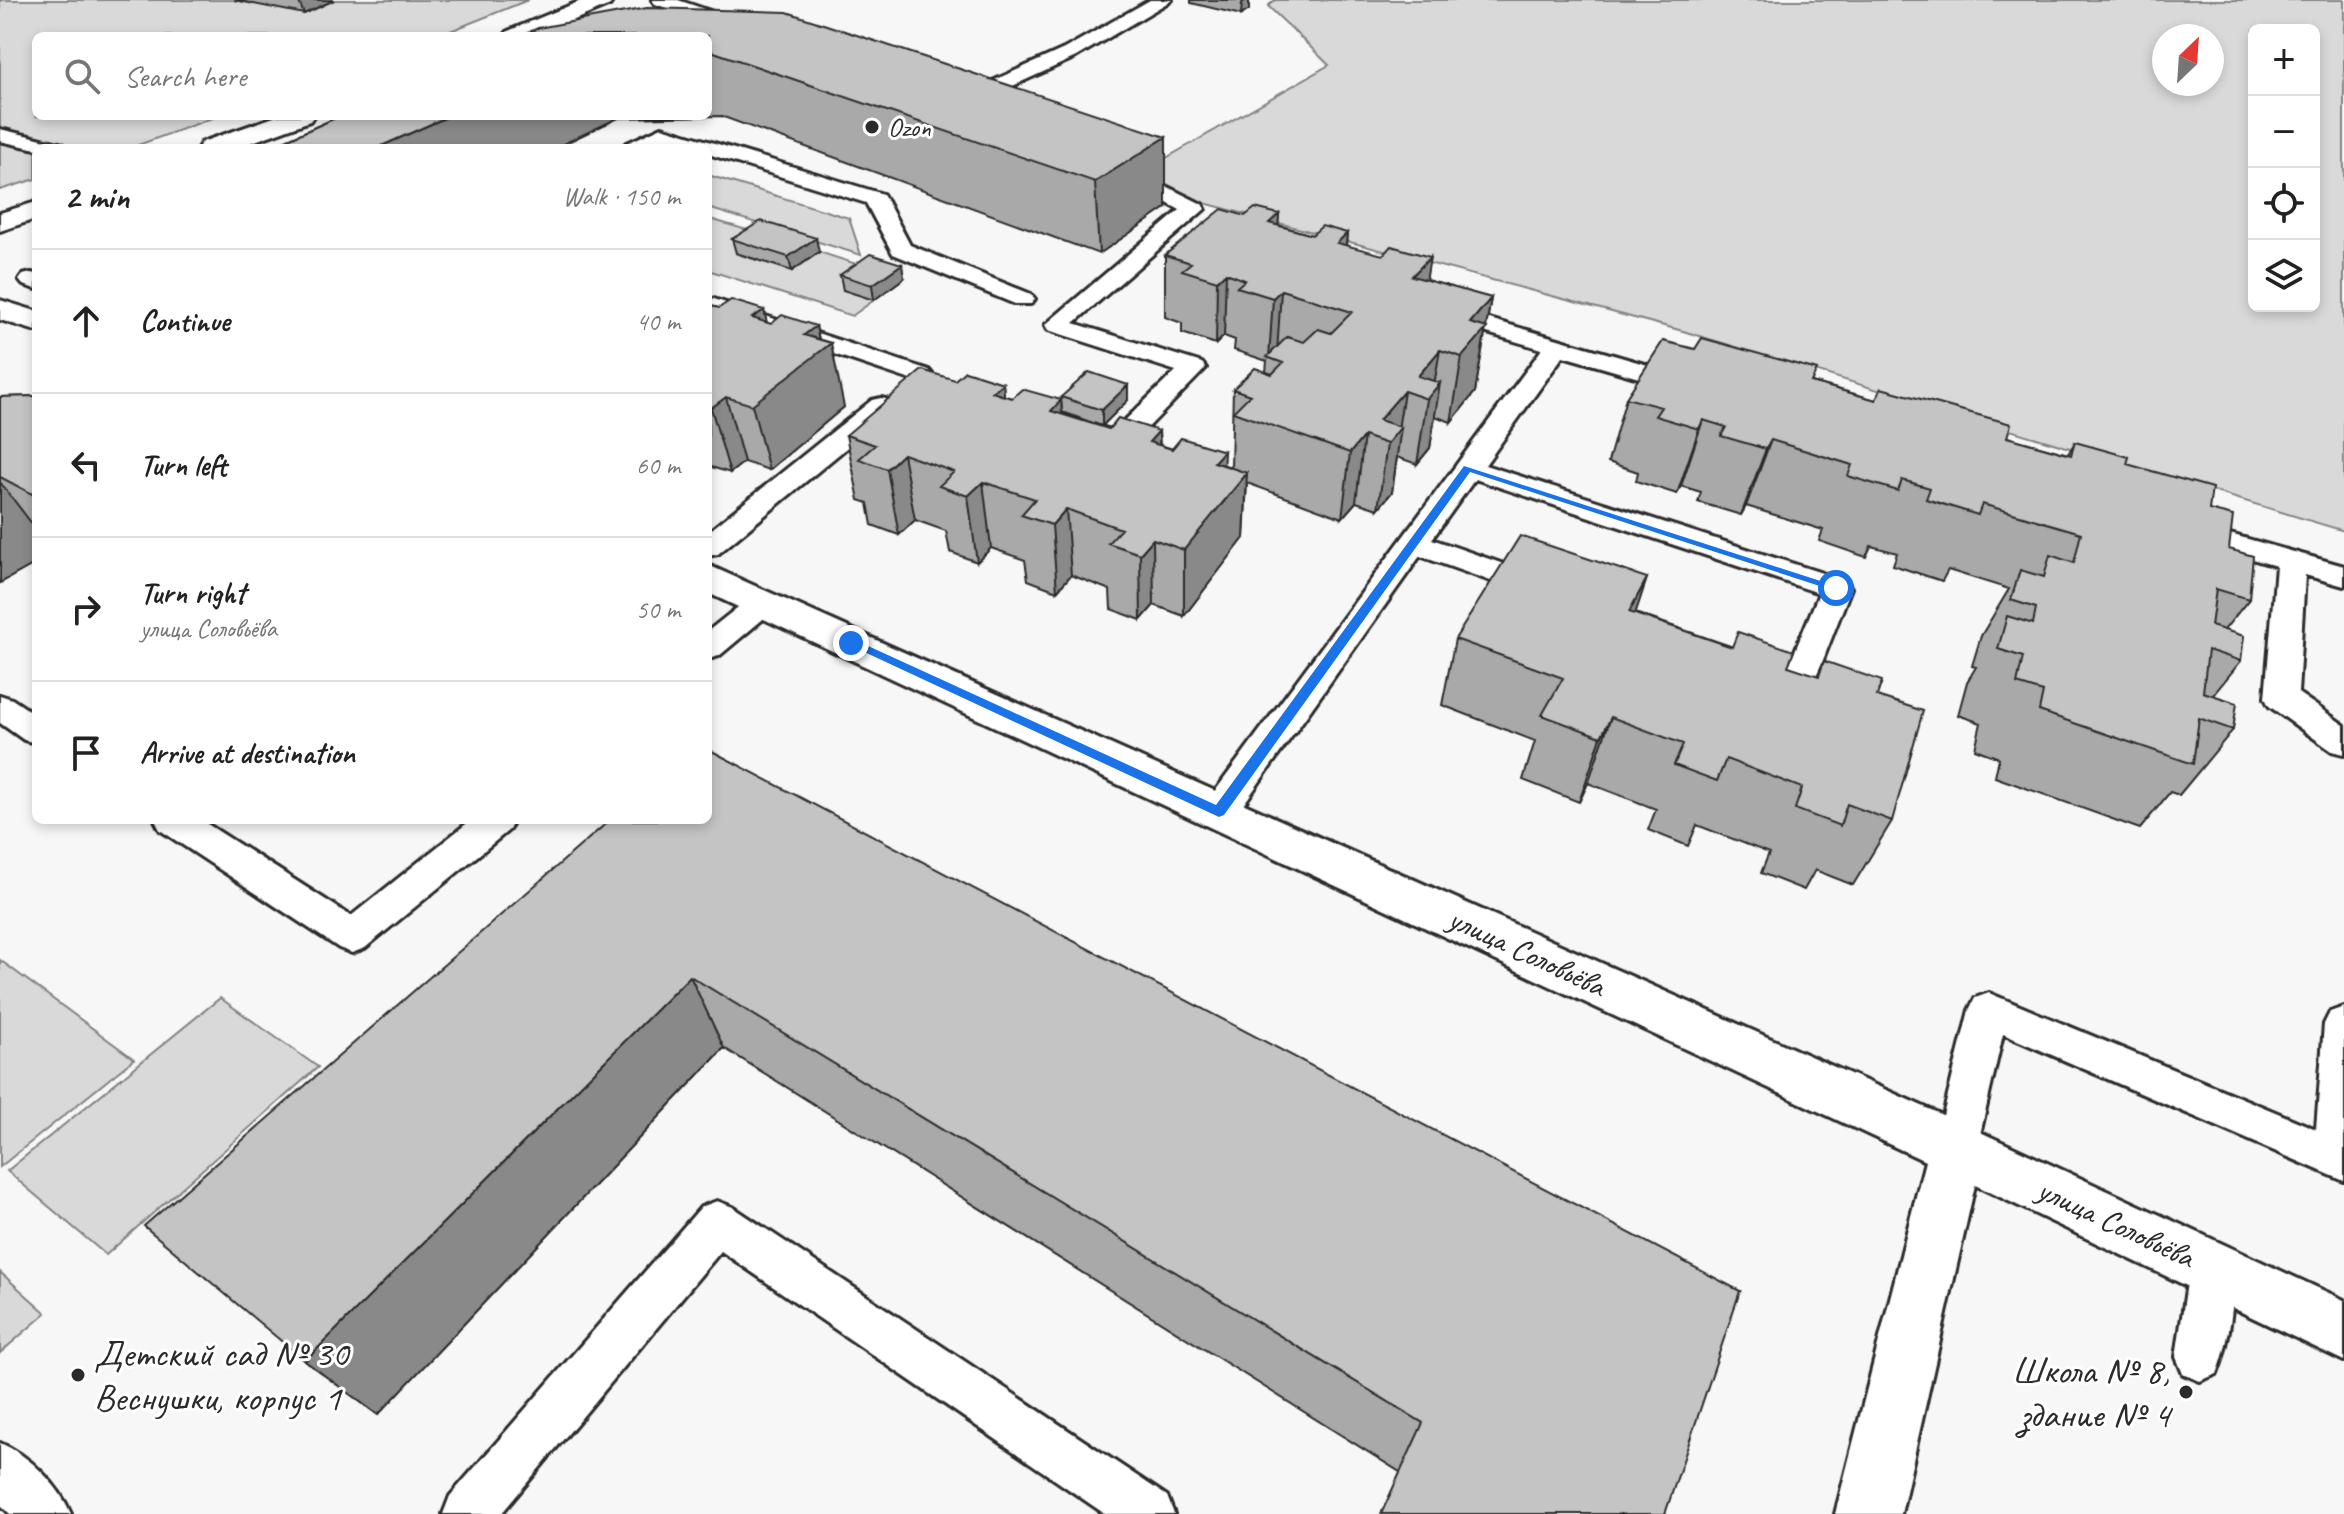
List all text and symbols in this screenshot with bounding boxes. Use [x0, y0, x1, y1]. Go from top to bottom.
north arrow [2152, 24, 2224, 96]
map controls [2248, 24, 2320, 312]
button: + [2248, 24, 2320, 96]
search box [32, 32, 712, 120]
icon: search [60, 54, 104, 98]
text: Search here [124, 57, 246, 95]
button: − [2248, 96, 2320, 168]
place label: Ozon [888, 111, 931, 144]
marker: Ozon [863, 118, 881, 136]
button: locate [2248, 168, 2320, 240]
text: 2 min [64, 175, 129, 218]
text: Walk · 150 m [563, 180, 680, 213]
button: layers [2248, 240, 2320, 312]
icon: ahead [64, 299, 108, 343]
text: Continue [140, 302, 230, 340]
text: 40 m [636, 305, 680, 338]
icon: left [64, 443, 108, 487]
text: Turn left [140, 446, 227, 484]
text: 60 m [636, 449, 680, 482]
route start [1818, 570, 1854, 606]
text: Turn right [140, 574, 245, 612]
icon: right [64, 587, 108, 631]
text: 50 m [636, 593, 680, 626]
text: улица Соловьёва [140, 612, 277, 645]
route end [833, 625, 869, 661]
icon: arrive [64, 731, 108, 775]
text: Arrive at destination [140, 734, 355, 772]
street label: улица Соловьёва [1440, 897, 1614, 1007]
street label: улица Соловьёва [2029, 1168, 2203, 1278]
place label: Детский сад № 30 Веснушки, корпус 1 [94, 1330, 351, 1421]
place label: Школа № 8, здание № 4 [2012, 1347, 2174, 1438]
marker: Детский сад № 30 Веснушки, корпус 1 [69, 1366, 87, 1384]
marker: Школа № 8, здание № 4 [2177, 1383, 2195, 1401]

